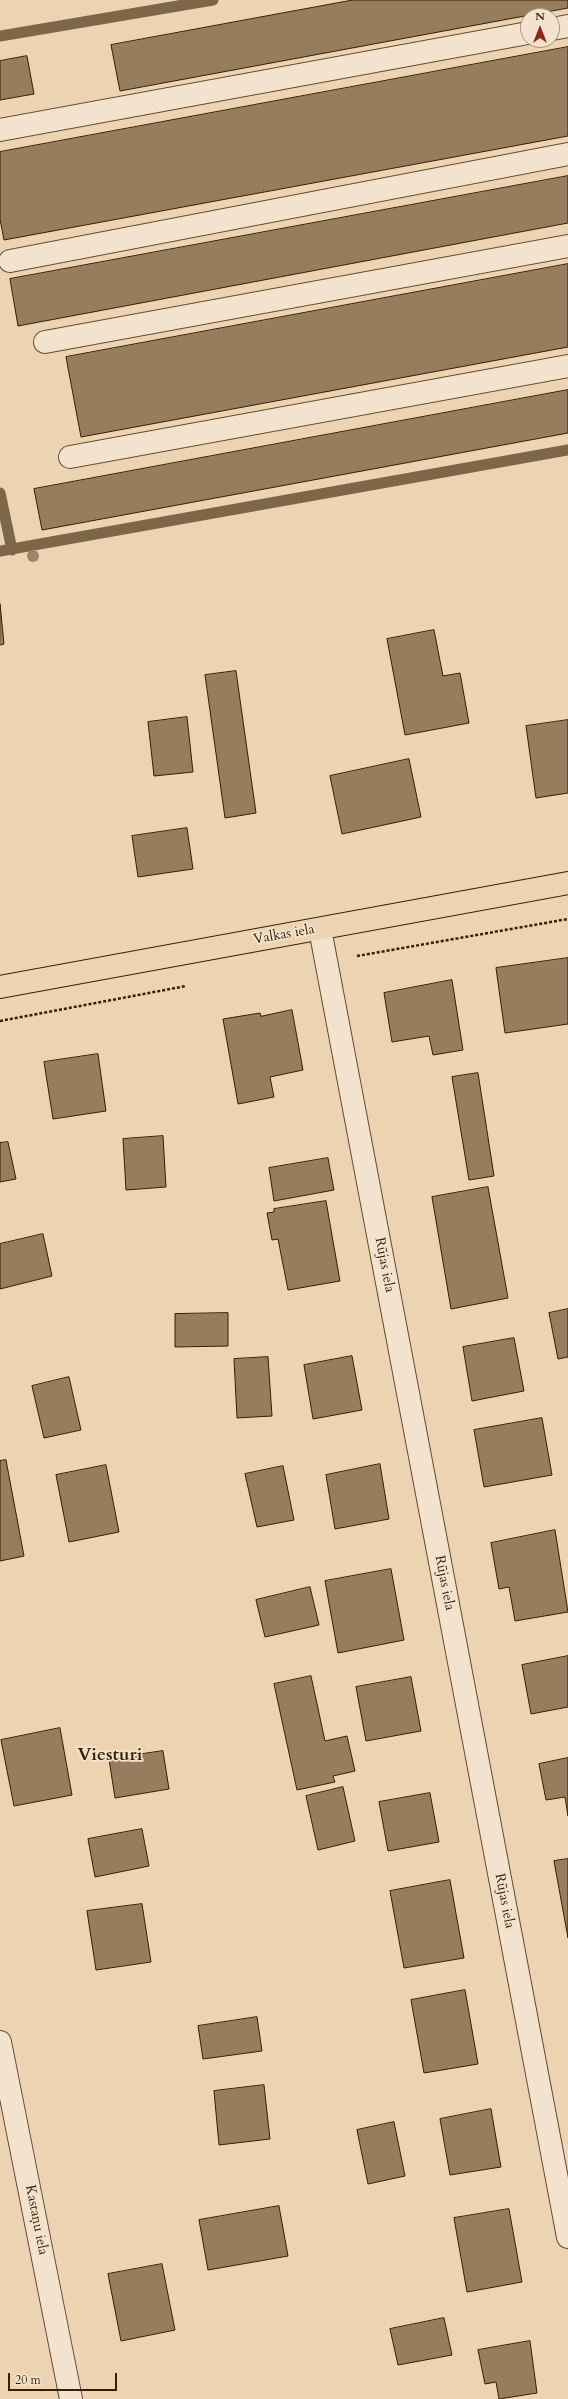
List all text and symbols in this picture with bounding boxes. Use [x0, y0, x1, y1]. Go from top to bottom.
north arrow [520, 8, 560, 48]
text: N [535, 9, 545, 24]
street label: Valkas iela [252, 921, 316, 949]
street label: Rūjas iela [370, 1236, 398, 1294]
street label: Rūjas iela [430, 1554, 458, 1612]
district label: Viesturi [78, 1745, 142, 1767]
street label: Rūjas iela [490, 1872, 518, 1930]
street label: Kastaņu iela [21, 2184, 51, 2256]
scale bar [10, 2365, 119, 2391]
text: 20 m [15, 2372, 41, 2388]

